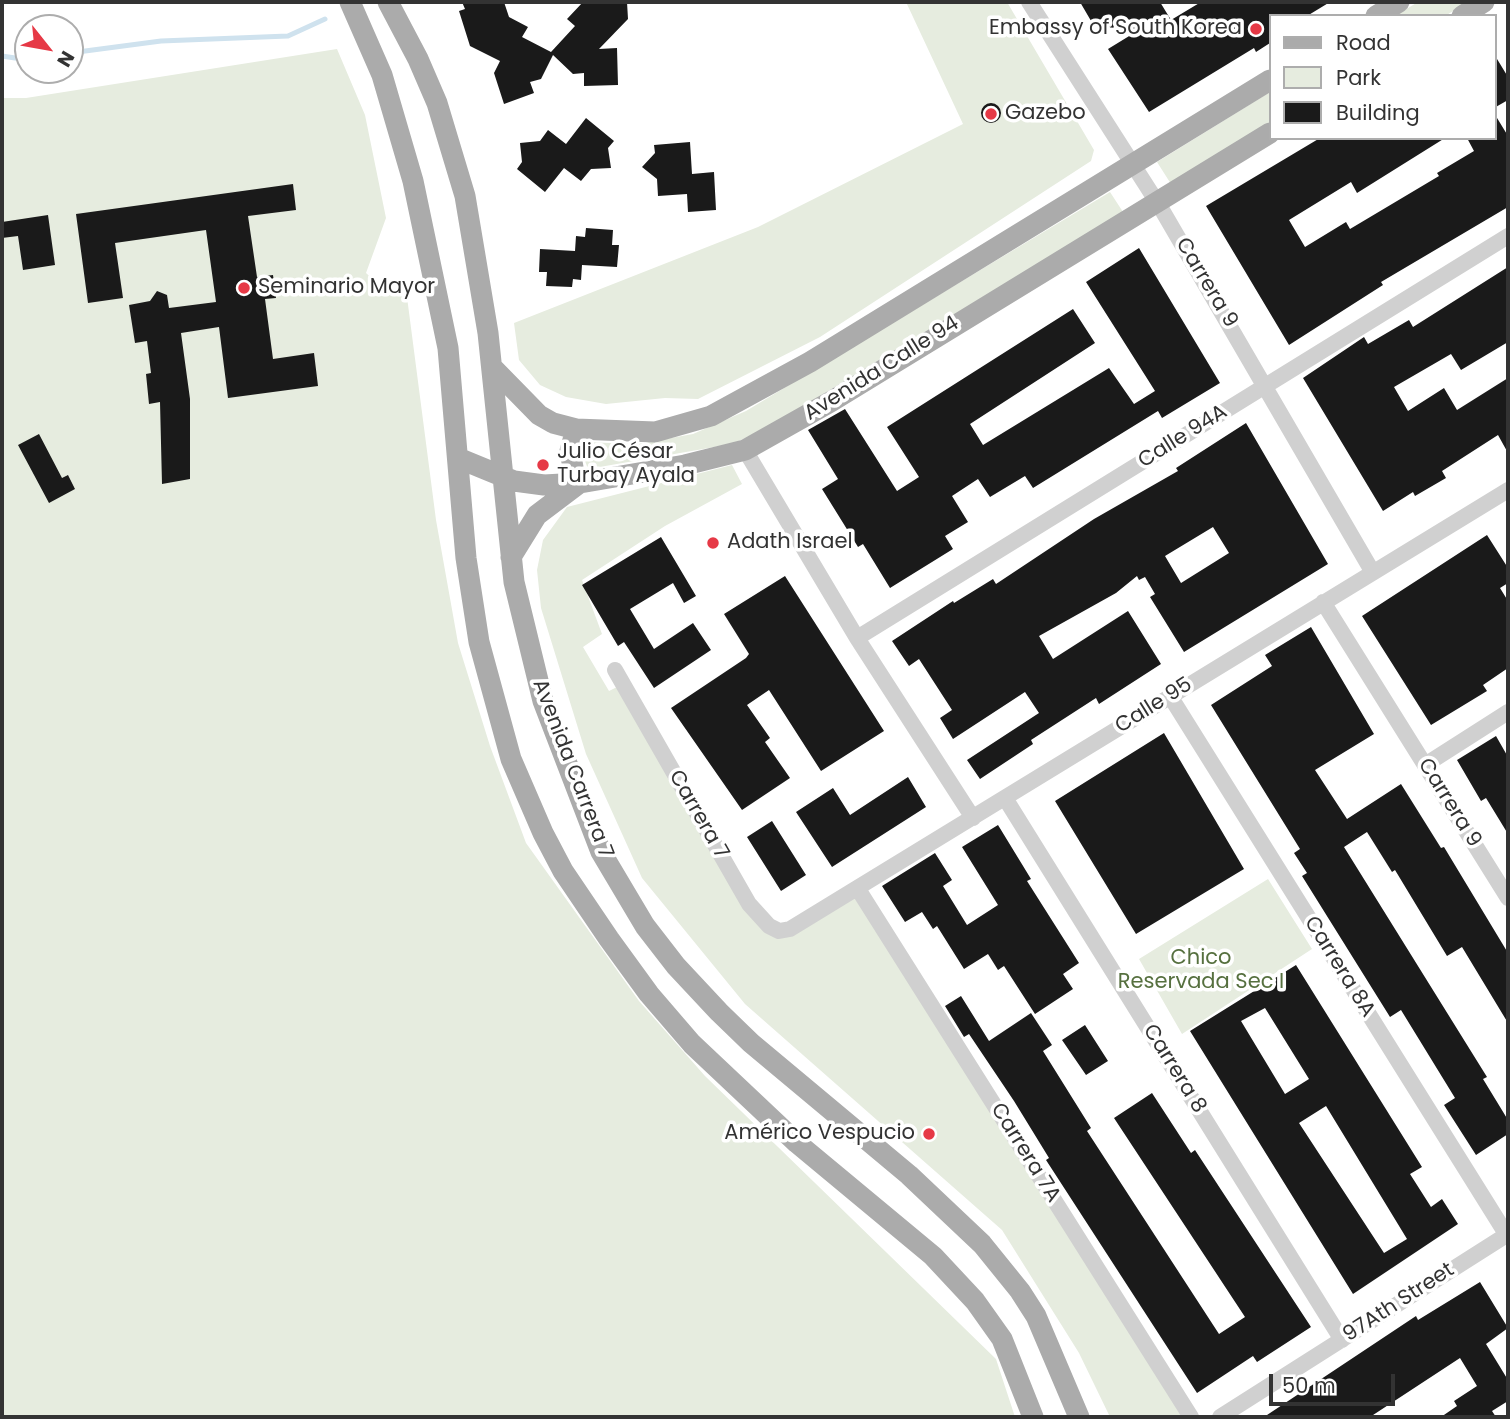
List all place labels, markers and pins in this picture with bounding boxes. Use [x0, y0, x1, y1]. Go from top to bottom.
place label: Embassy of South Korea [989, 16, 1242, 42]
marker: Embassy of South Korea [1248, 21, 1264, 37]
place label: Gazebo [1005, 101, 1086, 127]
marker: Gazebo [983, 106, 999, 122]
place label: Seminario Mayor [258, 275, 435, 301]
marker: Seminario Mayor [236, 280, 252, 296]
place label: Julio César Turbay Ayala [557, 440, 695, 490]
marker: Julio César Turbay Ayala [535, 457, 551, 473]
place label: Adath Israel [727, 530, 853, 556]
marker: Adath Israel [705, 535, 721, 551]
place label: Américo Vespucio [724, 1121, 915, 1147]
marker: Américo Vespucio [921, 1126, 937, 1142]

